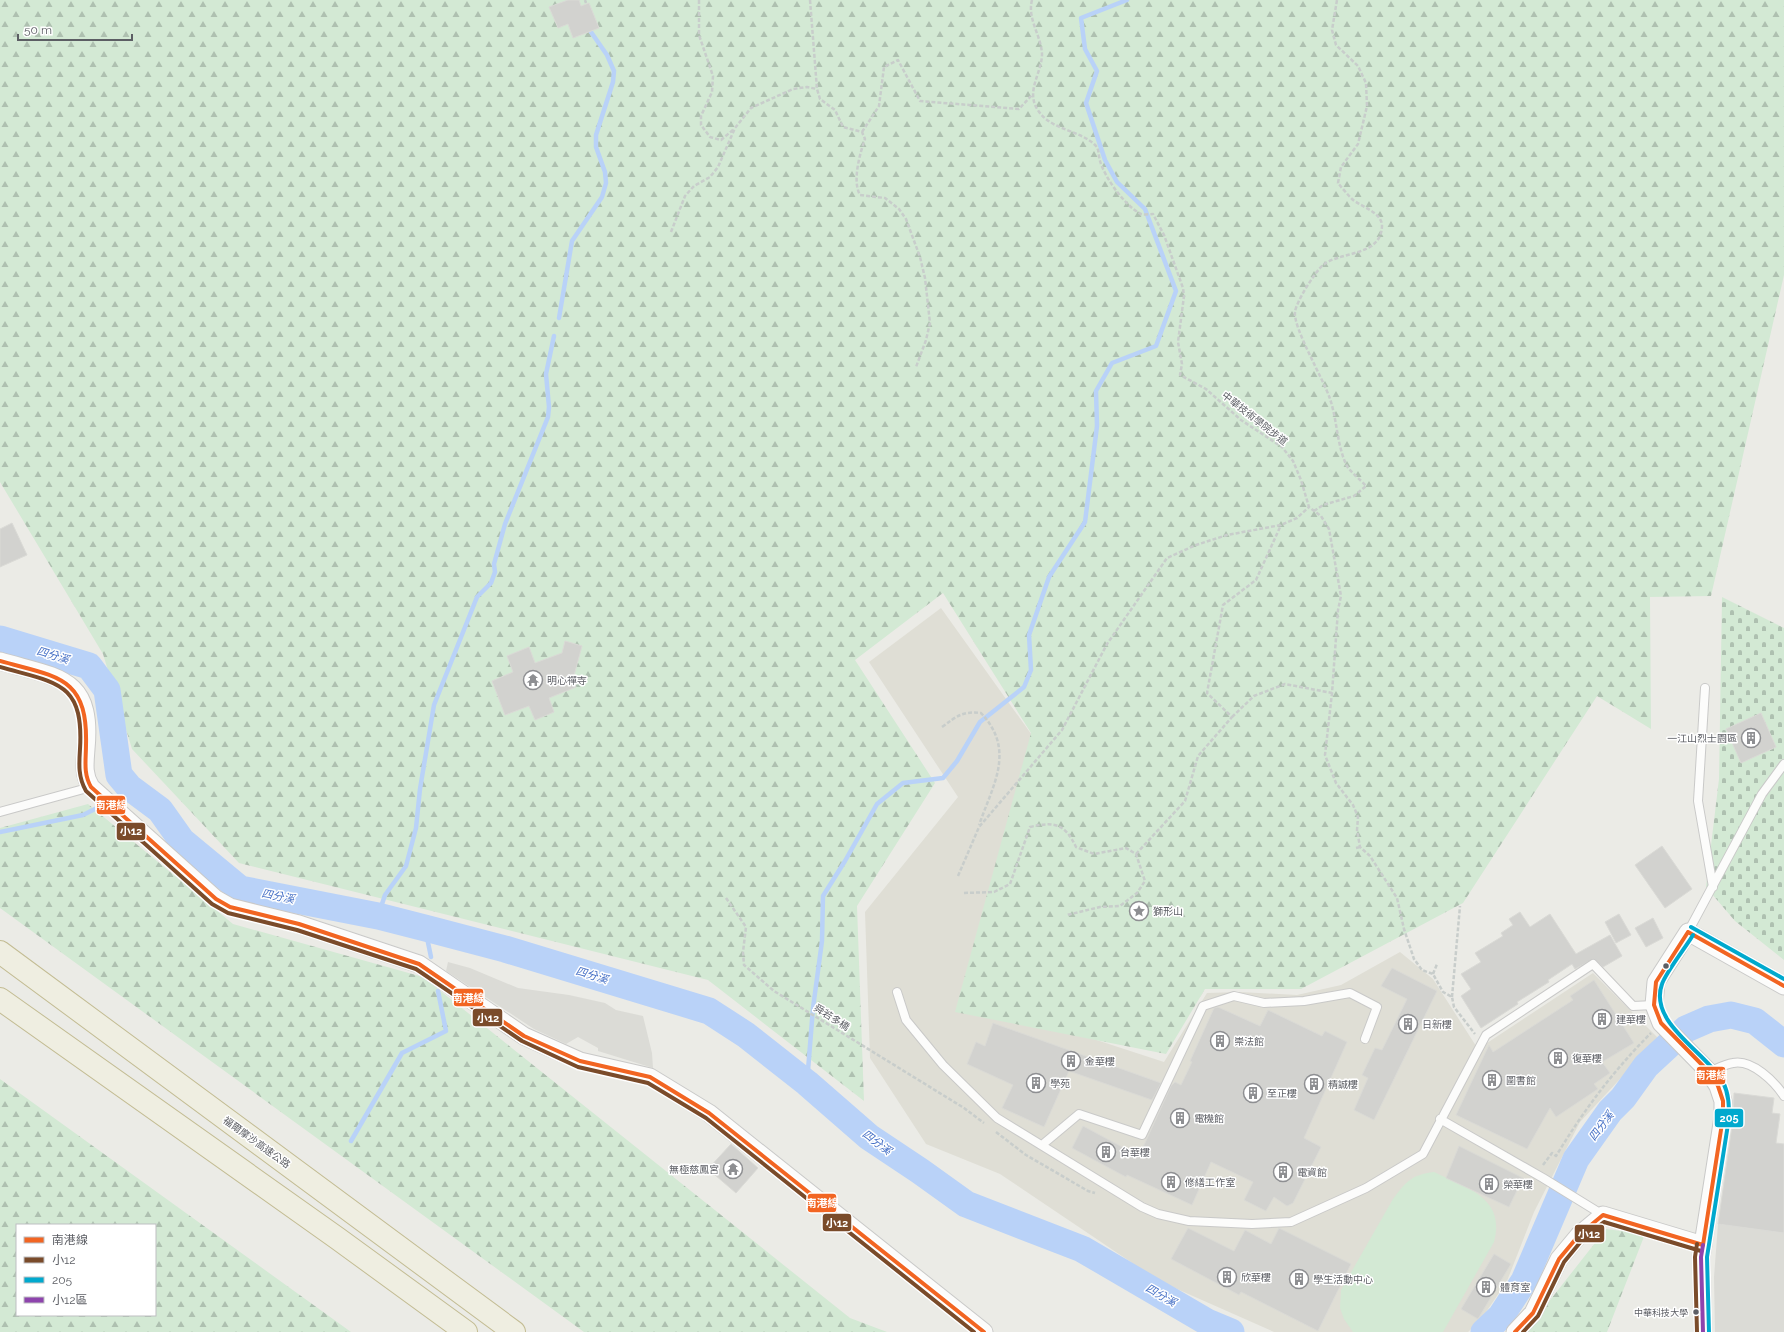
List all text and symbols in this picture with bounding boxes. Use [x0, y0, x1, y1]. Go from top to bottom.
scale bar [18, 16, 132, 42]
text: 50 m [24, 23, 52, 37]
street label: 中華技術學院步道 [1220, 389, 1290, 447]
water label: 四分溪 [35, 644, 72, 667]
temple icon: 明心禪寺 [522, 669, 544, 691]
place label: 明心禪寺 [547, 675, 587, 686]
building icon: 一江山烈士園區 [1740, 727, 1762, 749]
place label: 一江山烈士園區 [1667, 733, 1737, 744]
line badge: 南港線 [96, 795, 126, 815]
text: 南港線 [95, 799, 128, 812]
line badge: 小12 [116, 822, 146, 841]
text: 小12 [120, 825, 142, 838]
water label: 四分溪 [260, 887, 297, 906]
place icon: 獅形山 [1128, 900, 1150, 922]
place label: 獅形山 [1153, 906, 1183, 917]
unlabelled marker [1661, 961, 1671, 971]
water label: 四分溪 [574, 964, 611, 987]
line badge: 南港線 [453, 988, 484, 1007]
text: 南港線 [452, 992, 485, 1005]
street label: 舜若多橋 [812, 1002, 852, 1033]
line badge: 小12 [472, 1008, 503, 1027]
building icon: 建華樓 [1591, 1008, 1613, 1030]
text: 小12 [477, 1012, 499, 1025]
building icon: 日新樓 [1397, 1013, 1419, 1035]
place label: 建華樓 [1616, 1014, 1646, 1025]
place label: 日新樓 [1422, 1019, 1452, 1030]
building icon: 崇法館 [1209, 1030, 1231, 1052]
place label: 崇法館 [1234, 1036, 1264, 1047]
building icon: 復華樓 [1547, 1047, 1569, 1069]
building icon: 金華樓 [1060, 1050, 1082, 1072]
place label: 復華樓 [1572, 1053, 1602, 1064]
place label: 金華樓 [1085, 1056, 1115, 1067]
line badge: 南港線 [1696, 1066, 1726, 1085]
building icon: 圖書館 [1481, 1069, 1503, 1091]
text: 南港線 [1695, 1069, 1728, 1082]
building icon: 學苑 [1025, 1072, 1047, 1094]
building icon: 精誠樓 [1303, 1073, 1325, 1095]
place label: 圖書館 [1506, 1075, 1536, 1086]
place label: 學苑 [1050, 1078, 1070, 1089]
place label: 精誠樓 [1328, 1079, 1358, 1090]
building icon: 至正樓 [1242, 1082, 1264, 1104]
place label: 至正樓 [1267, 1088, 1297, 1099]
building icon: 電機館 [1169, 1107, 1191, 1129]
water label: 四分溪 [1586, 1108, 1618, 1143]
line badge: 205 [1714, 1108, 1744, 1128]
text: 205 [1719, 1112, 1739, 1125]
place label: 電機館 [1194, 1113, 1224, 1124]
street label: 福爾摩沙高速公路 [221, 1114, 292, 1170]
water label: 四分溪 [860, 1127, 895, 1159]
building icon: 台華樓 [1095, 1141, 1117, 1163]
place label: 台華樓 [1120, 1147, 1150, 1158]
temple icon: 無極慈鳳宮 [722, 1158, 744, 1180]
building icon: 電資館 [1272, 1161, 1294, 1183]
place label: 無極慈鳳宮 [669, 1164, 719, 1175]
place label: 電資館 [1297, 1167, 1327, 1178]
building icon: 修繕工作室 [1160, 1171, 1182, 1193]
building icon: 榮華樓 [1478, 1173, 1500, 1195]
place label: 修繕工作室 [1184, 1177, 1235, 1188]
place label: 榮華樓 [1503, 1179, 1533, 1190]
line badge: 南港線 [807, 1193, 837, 1213]
text: 南港線 [806, 1197, 839, 1210]
line badge: 小12 [822, 1213, 852, 1232]
text: 小12 [826, 1217, 848, 1230]
legend [16, 1224, 156, 1316]
line badge: 小12 [1574, 1224, 1605, 1243]
text: 小12 [1578, 1228, 1600, 1241]
text: 南港線 [52, 1233, 88, 1247]
text: 小12 [52, 1253, 75, 1267]
building icon: 欣華樓 [1216, 1266, 1238, 1288]
building icon: 學生活動中心 [1288, 1268, 1310, 1290]
place label: 欣華樓 [1241, 1272, 1271, 1283]
text: 205 [52, 1273, 73, 1287]
place label: 學生活動中心 [1313, 1274, 1373, 1285]
building icon: 體育室 [1475, 1276, 1497, 1298]
water label: 四分溪 [1143, 1282, 1180, 1310]
place label: 體育室 [1500, 1282, 1530, 1293]
text: 小12區 [52, 1293, 87, 1307]
marker: 中華科技大學 [1691, 1307, 1701, 1317]
place label: 中華科技大學 [1634, 1308, 1688, 1318]

